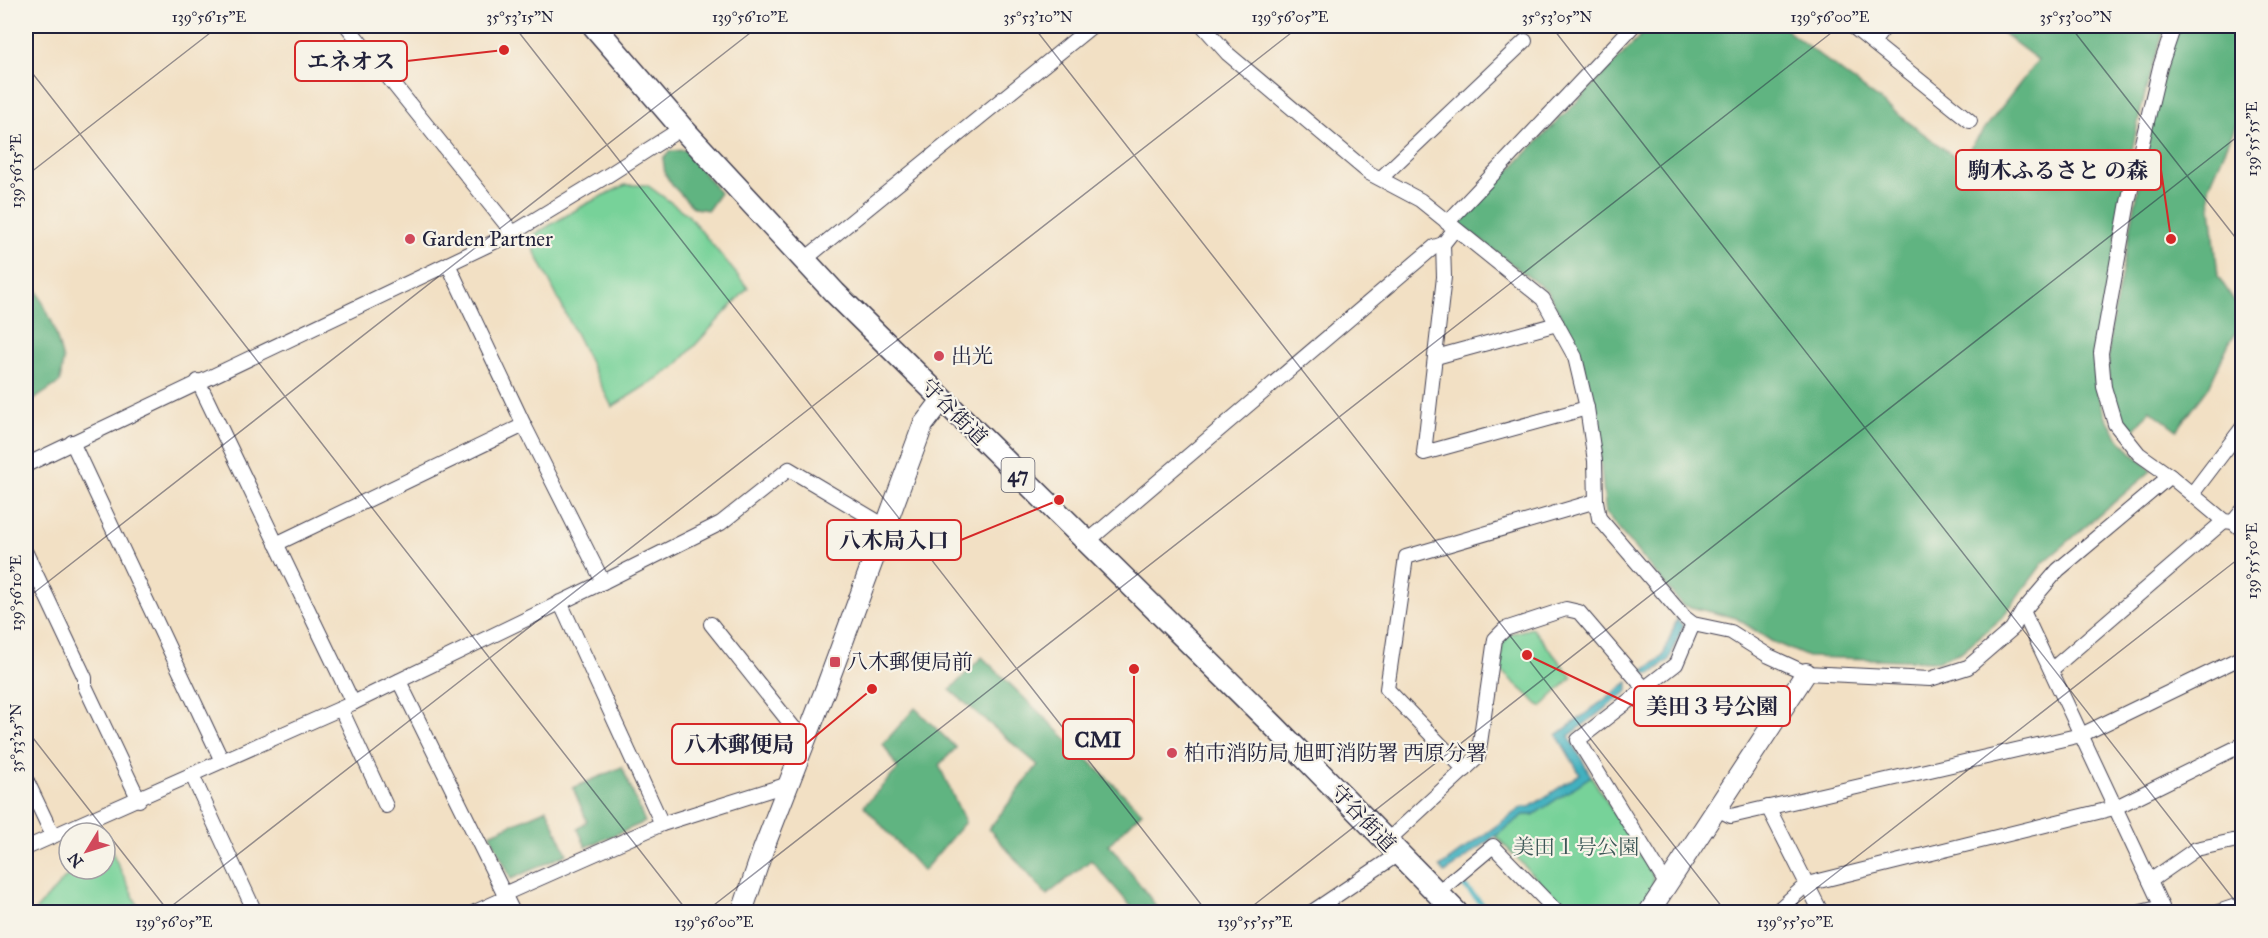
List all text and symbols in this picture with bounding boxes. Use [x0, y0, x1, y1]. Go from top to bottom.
text: 139°56'15"E [172, 8, 246, 26]
text: 35°53'15"N [486, 8, 554, 26]
text: 139°56'10"E [712, 8, 788, 26]
text: 35°53'10"N [1003, 8, 1073, 26]
text: 139°56'05"E [1251, 8, 1329, 26]
text: 35°53'05"N [1522, 8, 1593, 26]
text: 139°56'00"E [1791, 8, 1870, 26]
text: 35°53'00"N [2040, 8, 2112, 26]
callout: エネオス [295, 41, 407, 81]
text: エネオス [307, 48, 395, 75]
text: 139°55'55"E [2243, 101, 2261, 176]
text: 139°56'15"E [7, 134, 25, 208]
callout: 駒木ふるさと の森 [1956, 150, 2161, 190]
text: 駒木ふるさと の森 [1968, 157, 2148, 184]
place label: Garden Partner [422, 226, 553, 252]
marker: Garden Partner [403, 232, 417, 246]
place label: 出光 [951, 343, 993, 369]
marker: 出光 [932, 349, 946, 363]
street label: 守谷街道 [915, 373, 993, 451]
road number: 47 [1002, 458, 1034, 492]
callout: 八木局入口 [827, 520, 961, 560]
text: 139°55'50"E [2243, 522, 2261, 599]
text: 八木局入口 [839, 527, 949, 554]
text: 139°56'10"E [7, 555, 25, 631]
place label: 八木郵便局前 [847, 649, 973, 675]
marker: 八木郵便局前 [828, 655, 842, 669]
callout: 美田３号公園 [1634, 686, 1790, 726]
text: 美田３号公園 [1646, 693, 1778, 720]
text: 35°53'25"N [7, 703, 25, 773]
callout: CMI [1063, 719, 1134, 759]
callout: 八木郵便局 [672, 724, 806, 764]
text: CMI [1074, 726, 1122, 753]
text: 八木郵便局 [684, 731, 794, 758]
place label: 柏市消防局 旭町消防署 西原分署 [1184, 740, 1487, 766]
marker: 柏市消防局 旭町消防署 西原分署 [1165, 746, 1179, 760]
street label: 守谷街道 [1324, 779, 1402, 857]
north arrow [57, 821, 117, 881]
park label: 美田１号公園 [1513, 834, 1639, 860]
text: N [64, 848, 87, 871]
text: 139°56'05"E [135, 913, 213, 931]
text: 139°56'00"E [675, 913, 754, 931]
text: 139°55'55"E [1218, 913, 1293, 931]
text: 139°55'50"E [1757, 913, 1834, 931]

